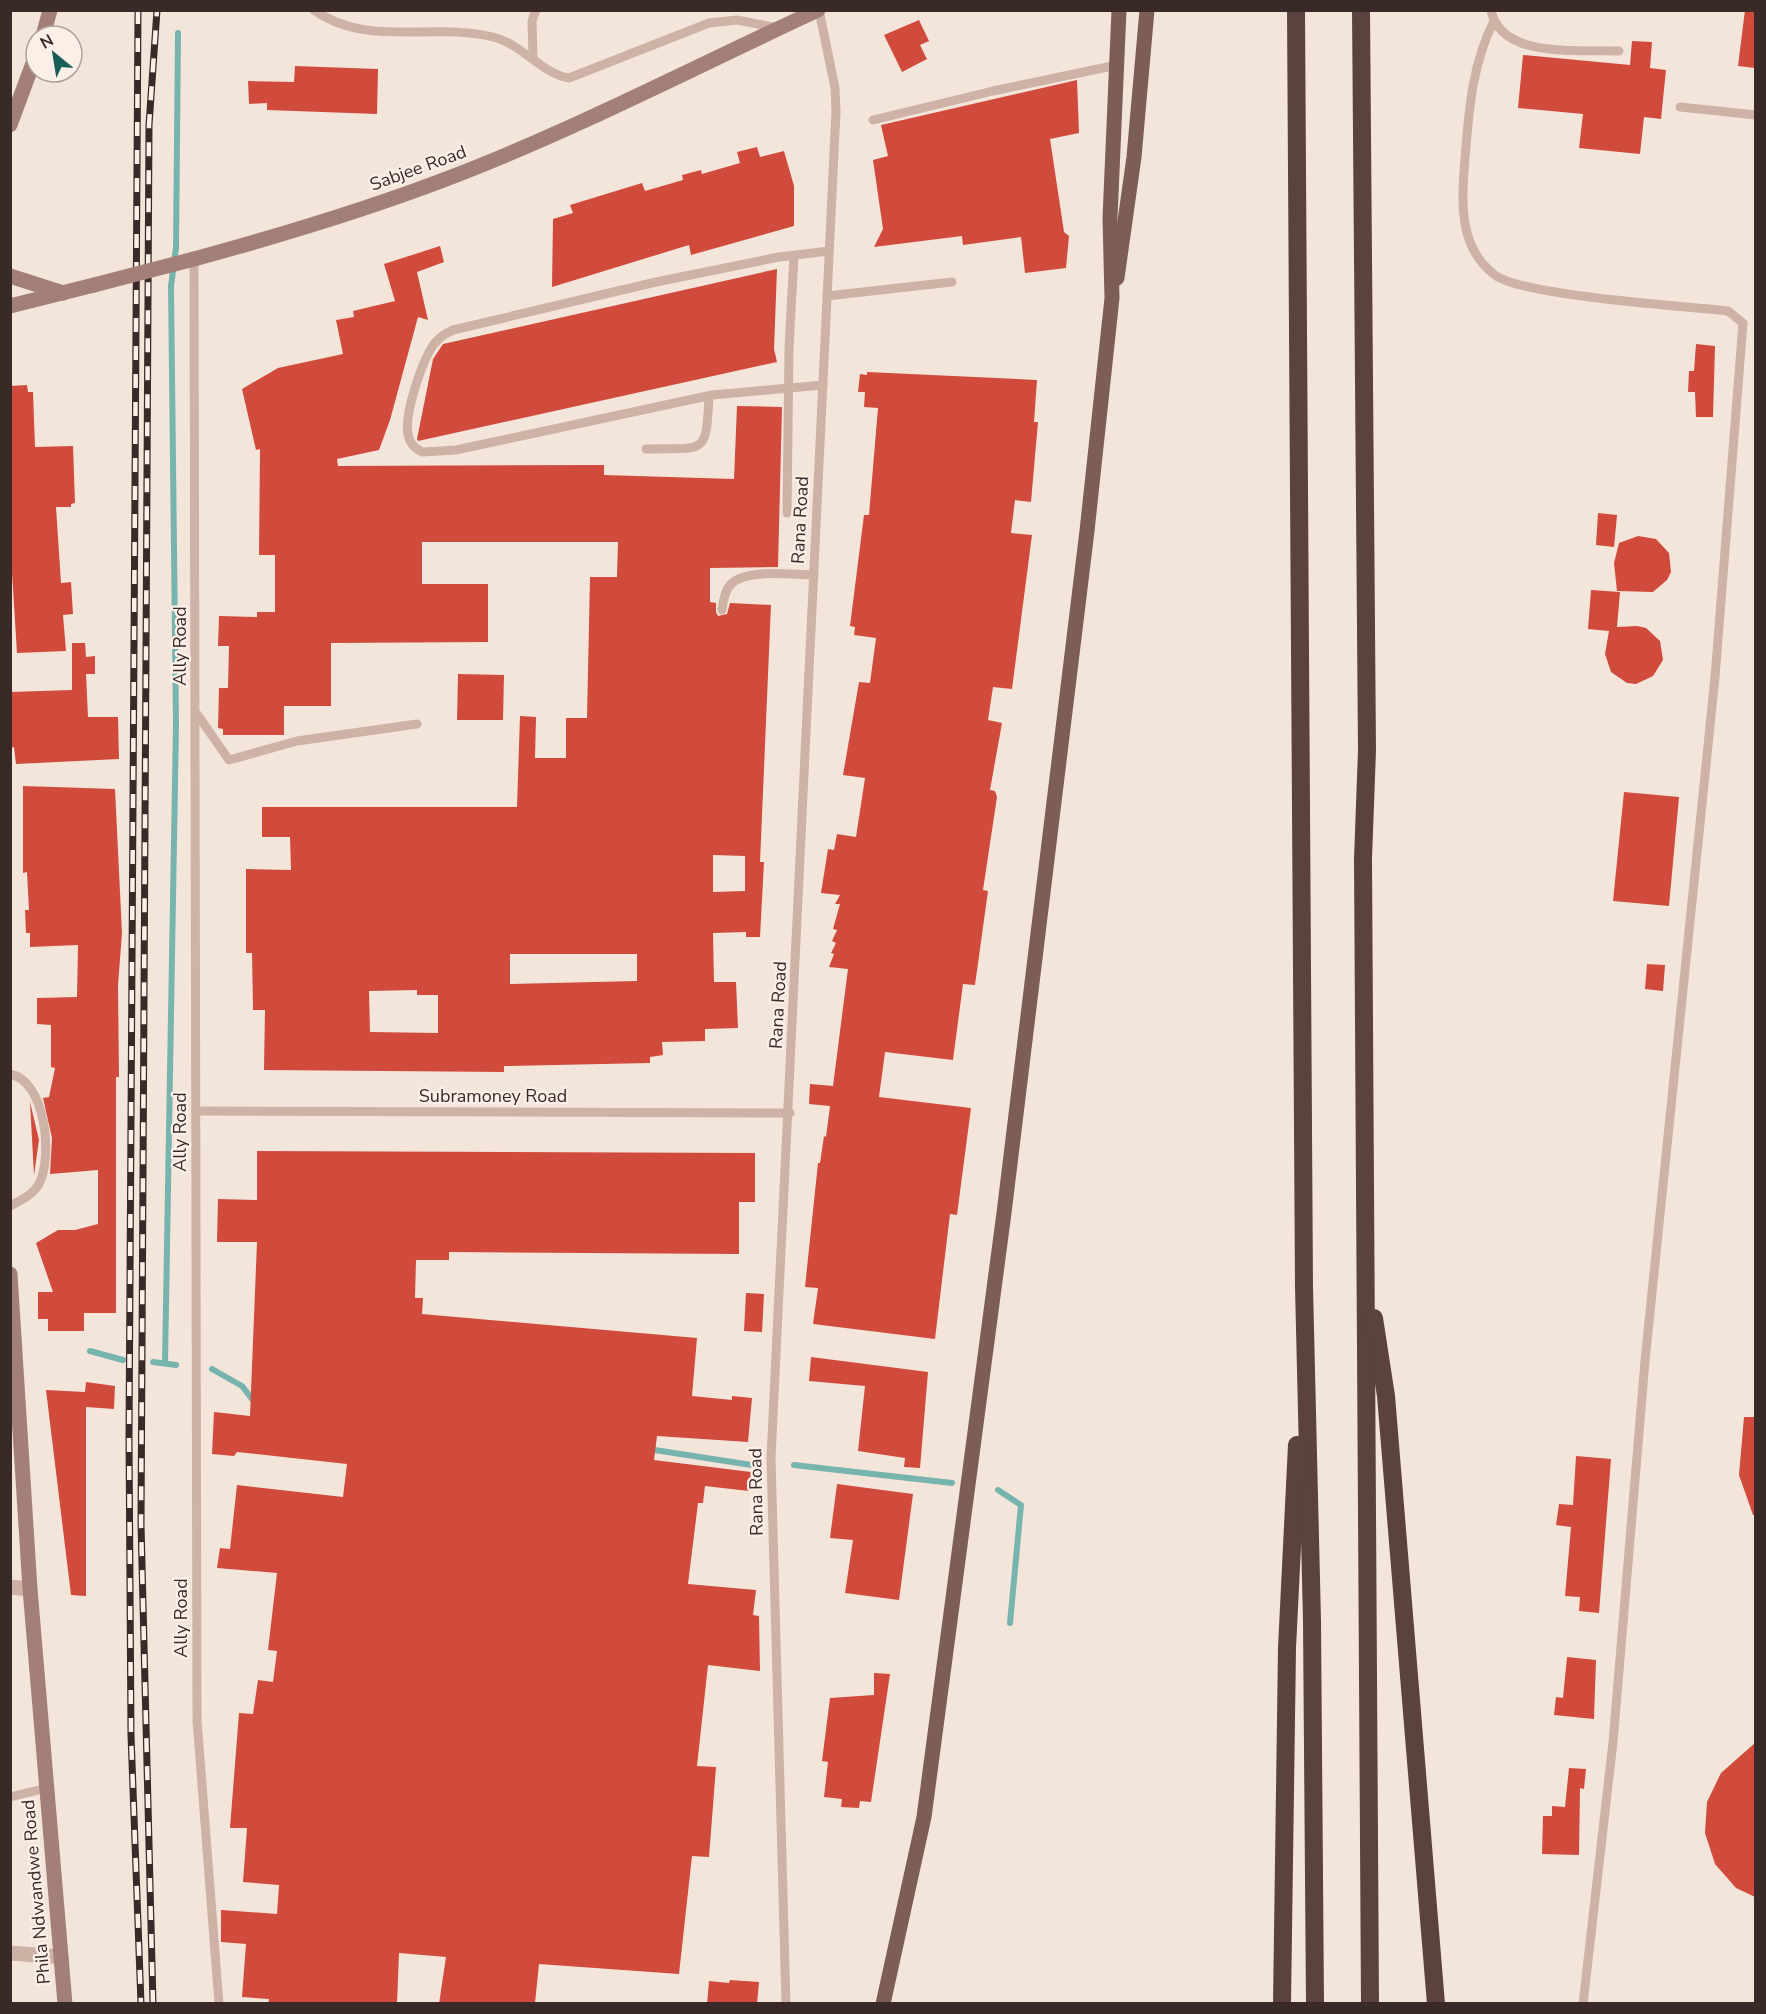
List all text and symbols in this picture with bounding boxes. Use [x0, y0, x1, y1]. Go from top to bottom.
north arrow [24, 24, 84, 84]
text: N [36, 29, 58, 54]
street label: Sabjee Road [366, 139, 470, 197]
street label: Rana Road [786, 476, 814, 564]
street label: Ally Road [168, 606, 192, 686]
street label: Rana Road [764, 961, 792, 1049]
street label: Subramoney Road [419, 1084, 567, 1108]
street label: Ally Road [168, 1092, 192, 1172]
street label: Rana Road [743, 1448, 769, 1536]
street label: Ally Road [169, 1578, 193, 1658]
street label: Phila Ndwandwe Road [16, 1799, 56, 1985]

